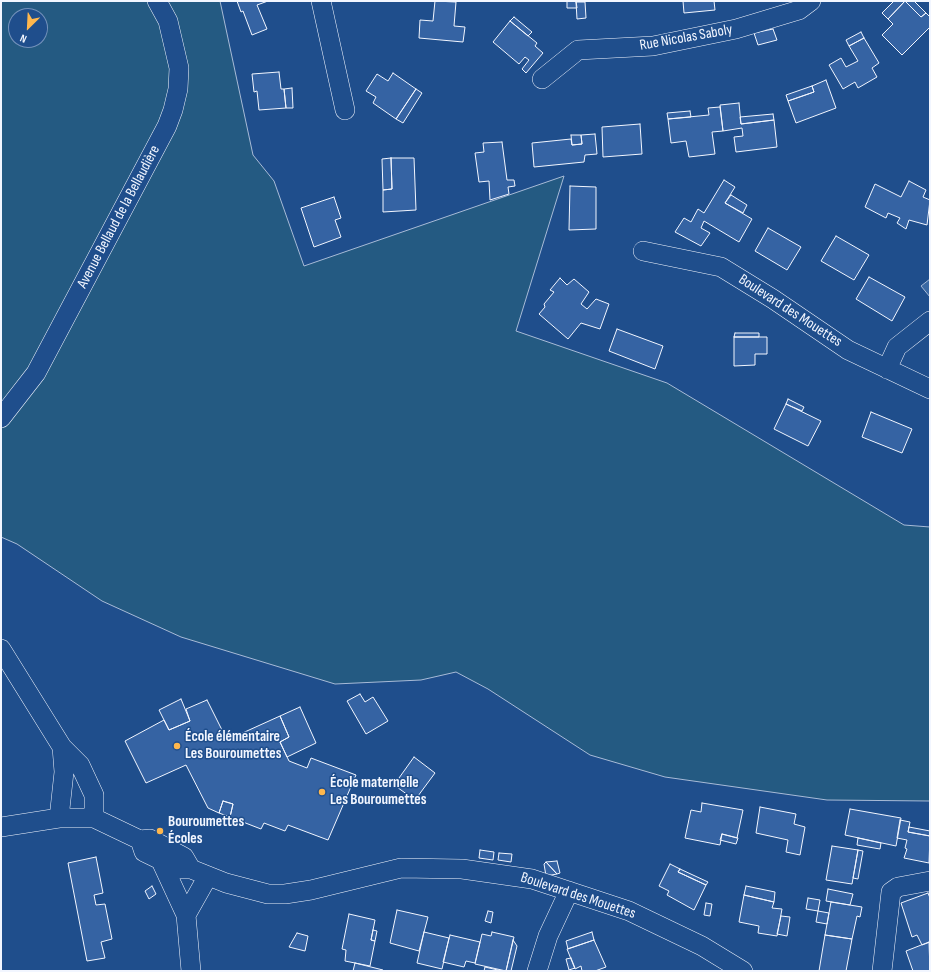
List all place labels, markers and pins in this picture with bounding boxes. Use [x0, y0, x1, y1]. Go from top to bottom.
place label: École élémentaire Les Bouroumettes [185, 728, 281, 763]
marker: École élémentaire Les Bouroumettes [172, 741, 182, 751]
place label: École maternelle Les Bouroumettes [330, 774, 426, 809]
marker: École maternelle Les Bouroumettes [317, 787, 327, 797]
place label: Bouroumettes Écoles [168, 813, 244, 848]
marker: Bouroumettes Écoles [155, 826, 165, 836]

